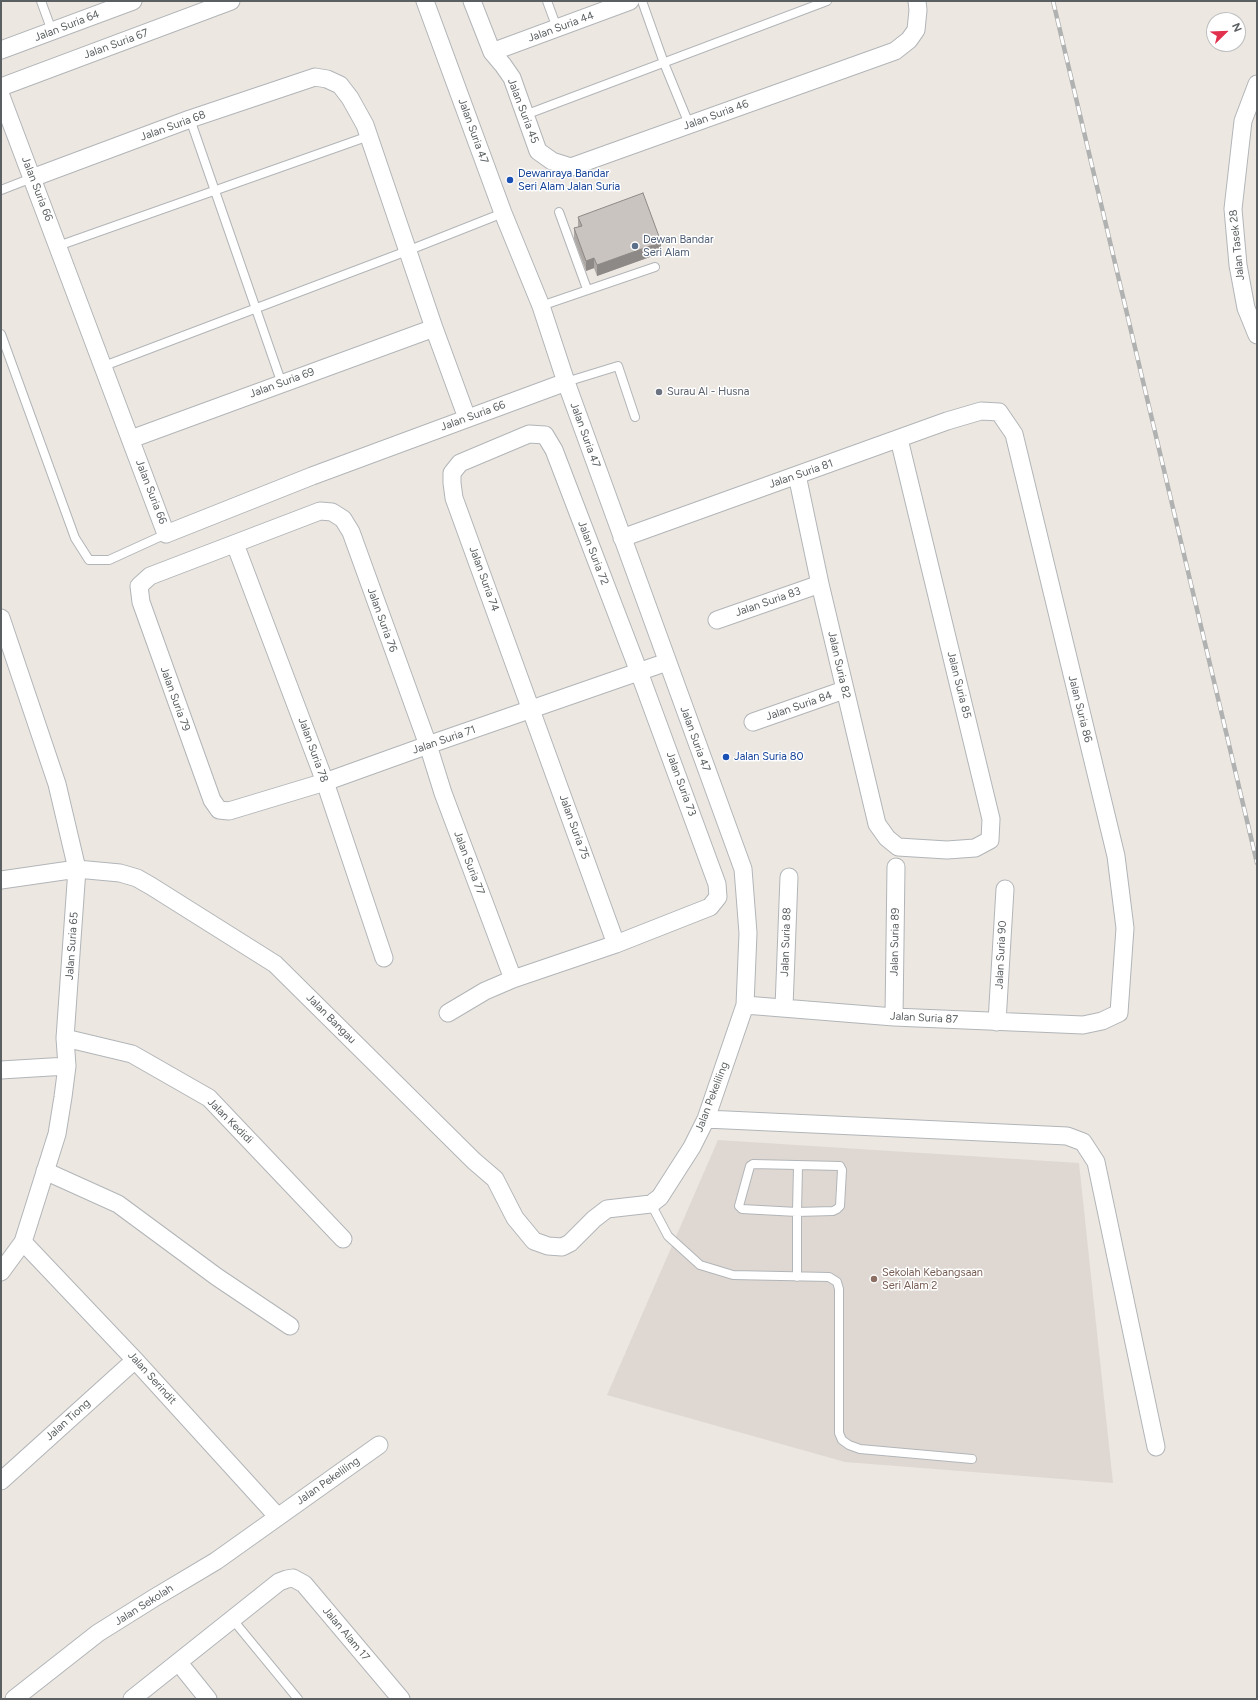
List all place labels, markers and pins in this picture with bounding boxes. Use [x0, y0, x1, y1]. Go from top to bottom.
place label: Dewanraya Bandar Seri Alam Jalan Suria [518, 167, 620, 193]
marker: Dewanraya Bandar Seri Alam Jalan Suria [505, 175, 515, 185]
place label: Dewan Bandar Seri Alam [643, 233, 714, 259]
marker: Dewan Bandar Seri Alam [630, 241, 640, 251]
place label: Surau Al - Husna [667, 385, 749, 399]
marker: Surau Al - Husna [654, 387, 664, 397]
place label: Jalan Suria 80 [734, 750, 803, 764]
marker: Jalan Suria 80 [721, 752, 731, 762]
place label: Sekolah Kebangsaan Seri Alam 2 [882, 1266, 983, 1292]
marker: Sekolah Kebangsaan Seri Alam 2 [869, 1274, 879, 1284]

